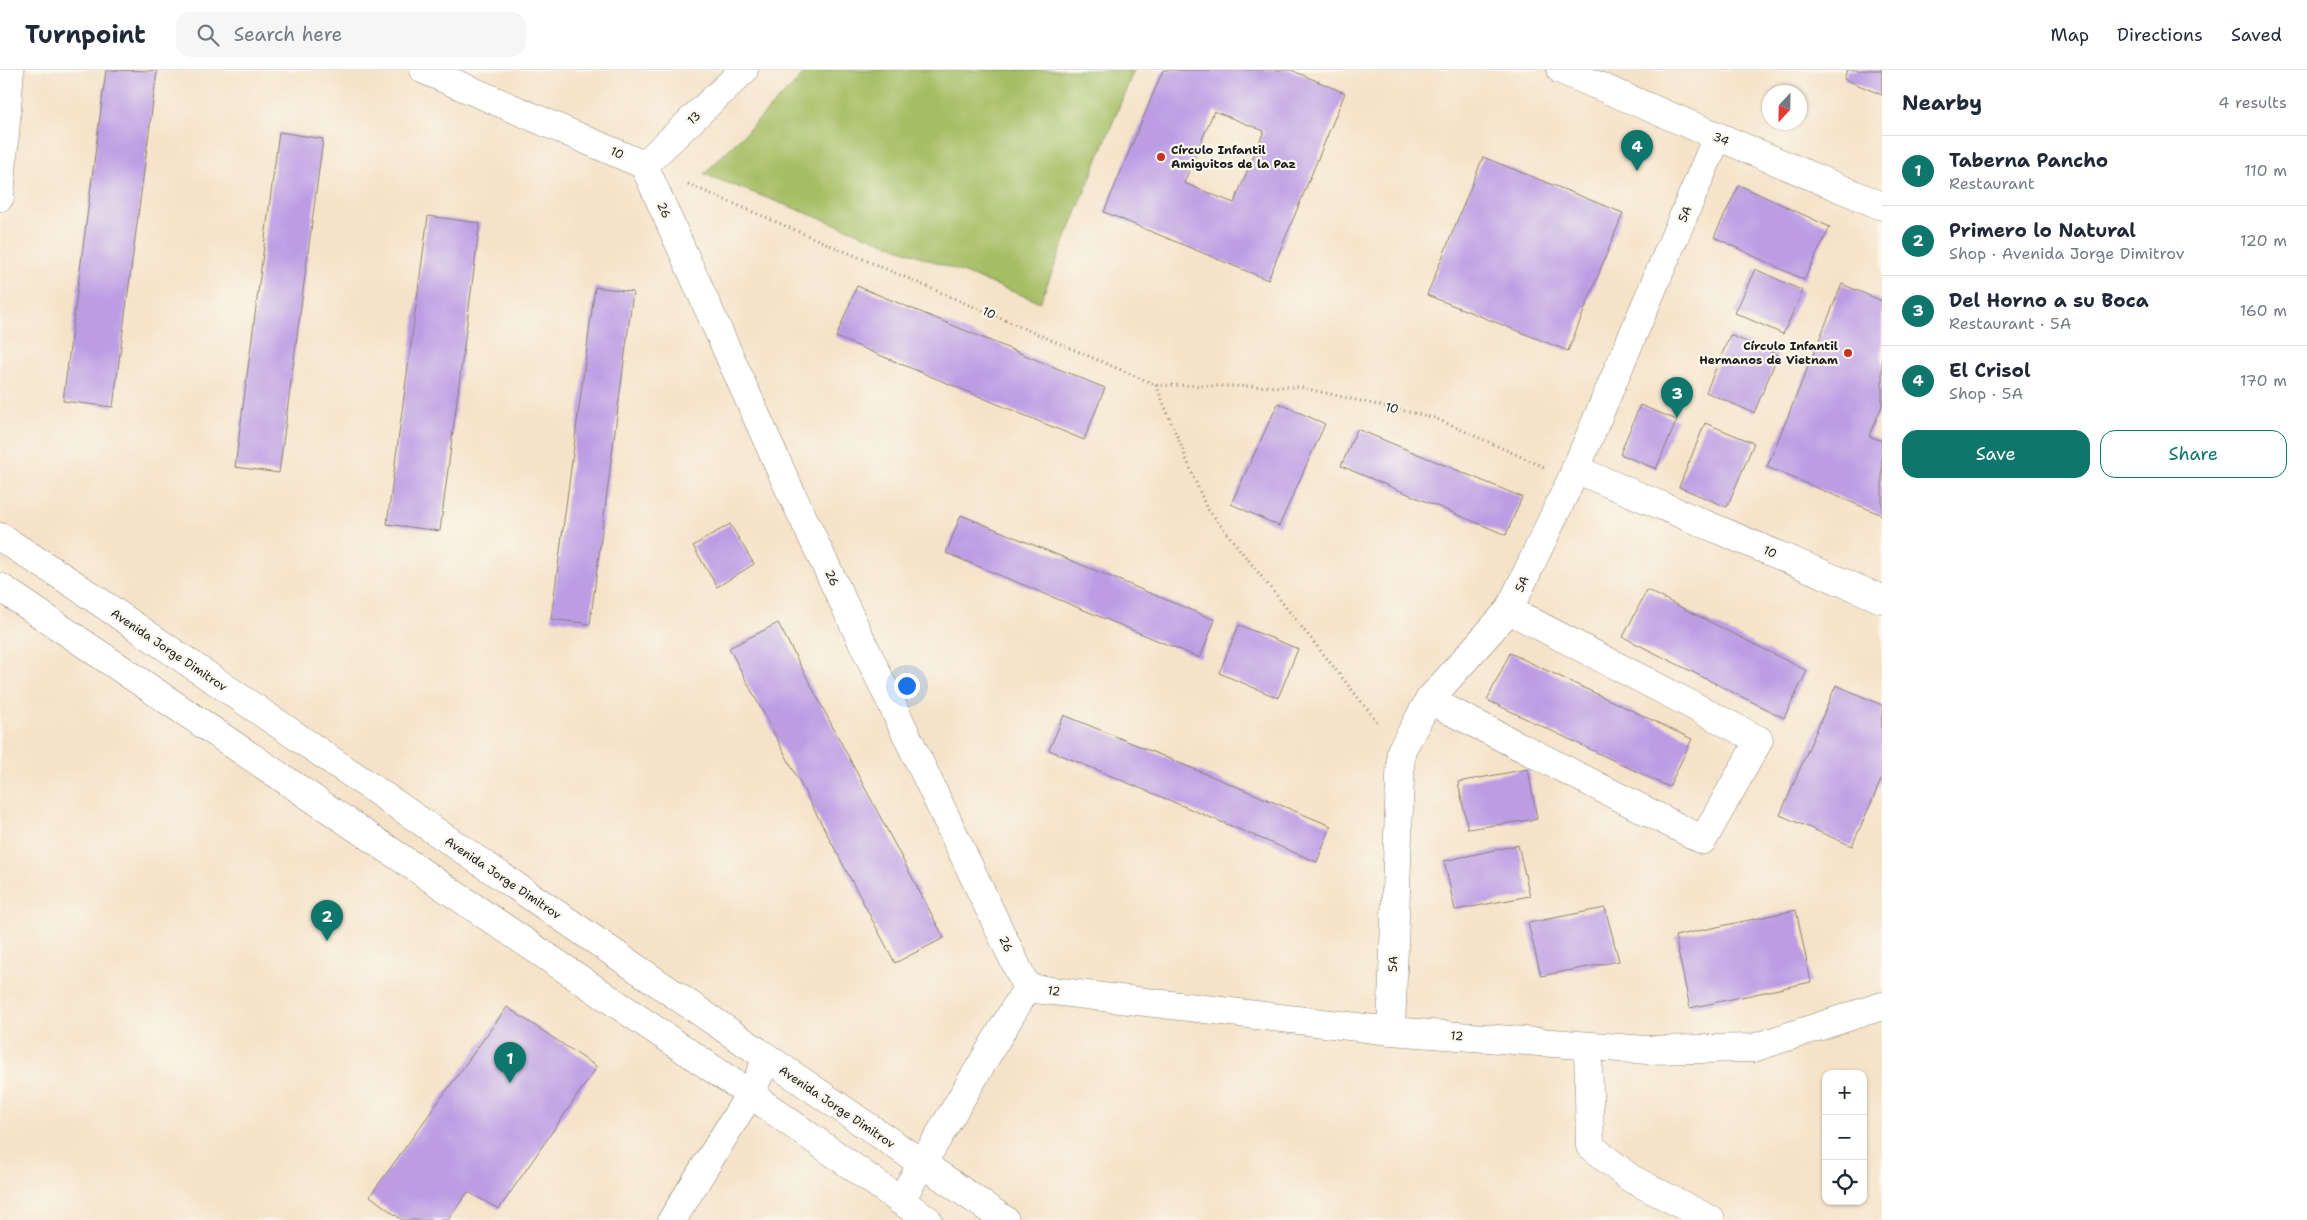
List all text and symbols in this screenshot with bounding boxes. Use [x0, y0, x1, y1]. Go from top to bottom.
search box [176, 12, 526, 57]
text: Turnpoint [25, 19, 146, 51]
icon: search [194, 21, 222, 49]
text: Search here [234, 22, 342, 47]
text: Map [2051, 23, 2089, 47]
text: Directions [2117, 23, 2203, 47]
text: Saved [2231, 23, 2282, 47]
north arrow [1762, 85, 1807, 130]
text: Nearby [1902, 89, 1982, 117]
text: 4 results [2218, 92, 2287, 113]
street label: 13 [684, 108, 704, 128]
street label: 34 [1710, 128, 1732, 150]
pin: 4 [1621, 130, 1653, 171]
place label: Círculo Infantil Amiguitos de la Paz [1171, 142, 1296, 172]
street label: 10 [608, 143, 626, 163]
text: Taberna Pancho [1949, 148, 2108, 173]
marker: Círculo Infantil Amiguitos de la Paz [1155, 151, 1167, 163]
text: 1 [1914, 160, 1922, 181]
text: 110 m [2244, 160, 2287, 181]
text: Restaurant [1949, 173, 2035, 194]
street label: 26 [653, 199, 675, 221]
street label: 5A [1674, 203, 1696, 225]
text: Primero lo Natural [1949, 218, 2136, 243]
text: 2 [1912, 230, 1924, 251]
text: 120 m [2240, 230, 2287, 251]
text: Shop · Avenida Jorge Dimitrov [1949, 243, 2185, 264]
text: Del Horno a su Boca [1949, 288, 2149, 313]
text: 3 [1912, 300, 1924, 321]
text: 160 m [2240, 300, 2287, 321]
street label: 10 [980, 303, 998, 323]
text: Restaurant · 5A [1949, 313, 2071, 334]
place label: Círculo Infantil Hermanos de Vietnam [1699, 338, 1838, 368]
marker: Círculo Infantil Hermanos de Vietnam [1842, 347, 1854, 359]
text: El Crisol [1949, 358, 2030, 383]
text: 4 [1912, 370, 1924, 391]
text: 170 m [2240, 370, 2287, 391]
pin: 3 [1661, 377, 1693, 418]
text: Shop · 5A [1949, 383, 2023, 404]
street label: 10 [1384, 399, 1400, 417]
button: Save [1902, 430, 2090, 478]
button: Share [2100, 430, 2287, 478]
street label: 10 [1761, 542, 1779, 562]
street label: 26 [821, 567, 843, 589]
street label: 5A [1511, 573, 1533, 595]
street label: Avenida Jorge Dimitrov [108, 605, 231, 695]
your location [894, 673, 920, 699]
street label: Avenida Jorge Dimitrov [442, 833, 565, 923]
pin: 2 [311, 900, 343, 941]
street label: 26 [995, 933, 1017, 955]
street label: 5A [1385, 955, 1401, 972]
street label: 12 [1047, 982, 1061, 1000]
street label: 12 [1450, 1028, 1464, 1044]
pin: 1 [494, 1042, 526, 1083]
street label: Avenida Jorge Dimitrov [776, 1062, 899, 1152]
map controls [1822, 1070, 1867, 1205]
button: + [1822, 1070, 1867, 1115]
button: − [1822, 1115, 1867, 1160]
button: locate [1822, 1160, 1867, 1205]

